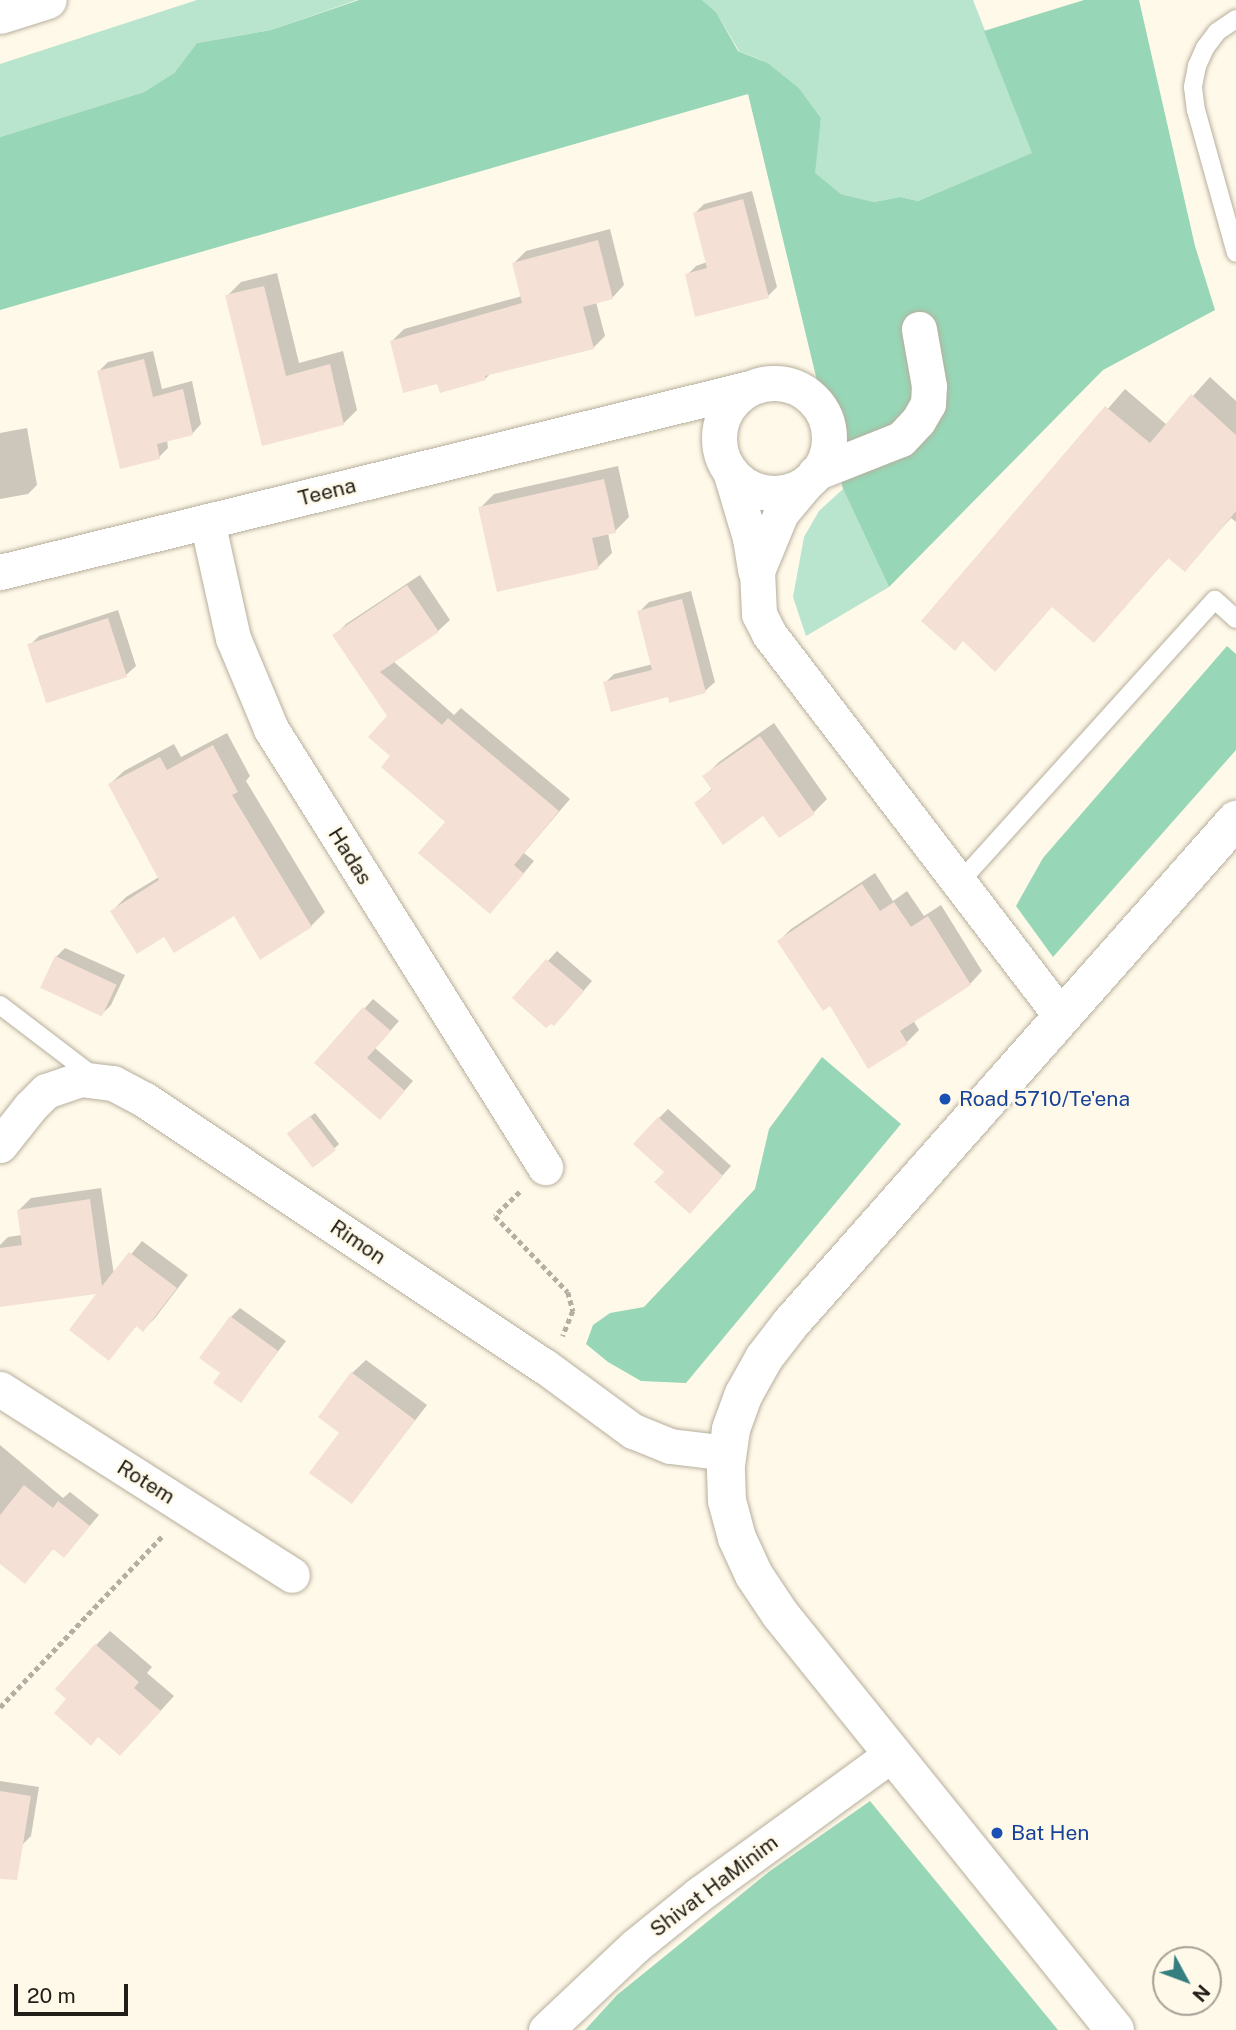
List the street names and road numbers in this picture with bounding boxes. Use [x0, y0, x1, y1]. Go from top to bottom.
street label: Teena [296, 473, 358, 511]
street label: Hadas [323, 823, 377, 889]
street label: Rimon [325, 1214, 391, 1270]
street label: Rotem [113, 1455, 179, 1509]
street label: Shivat HaMinim [645, 1830, 783, 1942]

